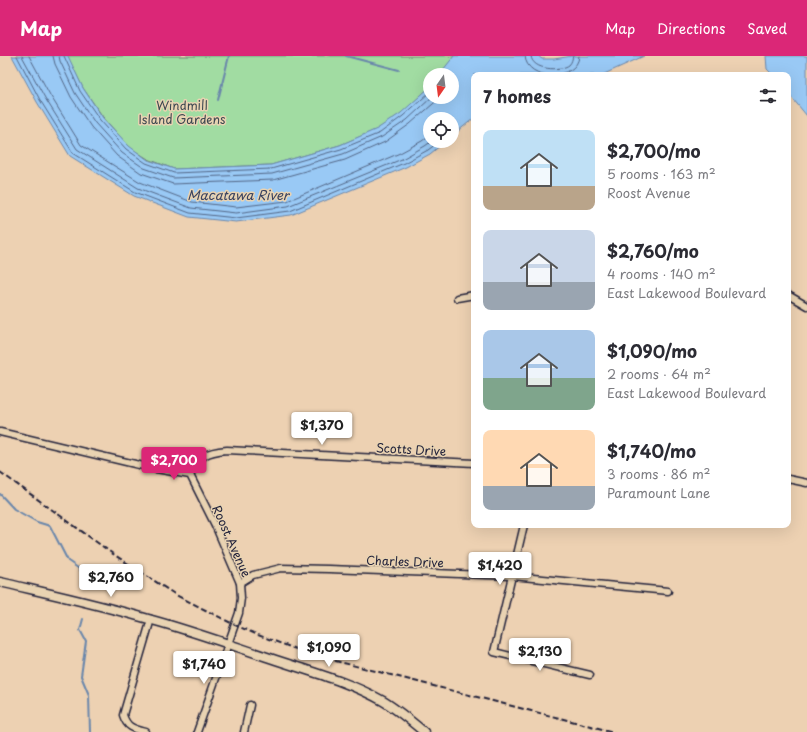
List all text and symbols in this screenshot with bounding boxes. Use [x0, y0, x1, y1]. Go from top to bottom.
text: Map [20, 14, 62, 42]
text: Map [605, 18, 635, 39]
text: Directions [657, 18, 725, 39]
text: Saved [747, 18, 787, 39]
north arrow [423, 68, 459, 104]
map controls [423, 68, 459, 148]
text: 7 homes [483, 83, 551, 109]
icon: filters [757, 85, 779, 107]
park label: Windmill Island Gardens [138, 96, 226, 128]
button: locate [423, 112, 459, 148]
text: $2,700/mo [607, 138, 701, 164]
icon: home [515, 146, 563, 194]
text: 5 rooms · 163 m² [607, 164, 716, 183]
text: Roost Avenue [607, 183, 690, 202]
water label: Macatawa River [187, 185, 291, 204]
text: $2,760/mo [607, 238, 699, 264]
icon: home [515, 246, 563, 294]
text: 4 rooms · 140 m² [607, 264, 716, 283]
text: East Lakewood Boulevard [607, 283, 766, 302]
text: $1,090/mo [607, 338, 697, 364]
icon: home [515, 346, 563, 394]
text: 2 rooms · 64 m² [607, 364, 711, 383]
text: East Lakewood Boulevard [607, 383, 766, 402]
pin: $1,370 [289, 412, 355, 446]
text: $1,370 [300, 415, 344, 434]
street label: Scotts Drive [375, 438, 447, 460]
text: $1,740/mo [607, 438, 696, 464]
icon: home [515, 446, 563, 494]
pin: $2,700 [141, 447, 207, 481]
text: $2,700 [150, 450, 198, 469]
text: 3 rooms · 86 m² [607, 464, 710, 483]
text: Paramount Lane [607, 483, 710, 502]
street label: Roost Avenue [208, 502, 256, 580]
street label: Charles Drive [366, 551, 444, 571]
pin: $1,420 [467, 552, 533, 586]
text: $1,420 [478, 555, 522, 574]
pin: $2,760 [78, 564, 144, 598]
text: $2,760 [88, 567, 134, 586]
pin: $1,090 [296, 634, 362, 668]
text: $1,090 [307, 637, 351, 656]
pin: $2,130 [507, 638, 573, 672]
text: $2,130 [518, 641, 562, 660]
pin: $1,740 [171, 651, 237, 685]
text: $1,740 [182, 654, 226, 673]

